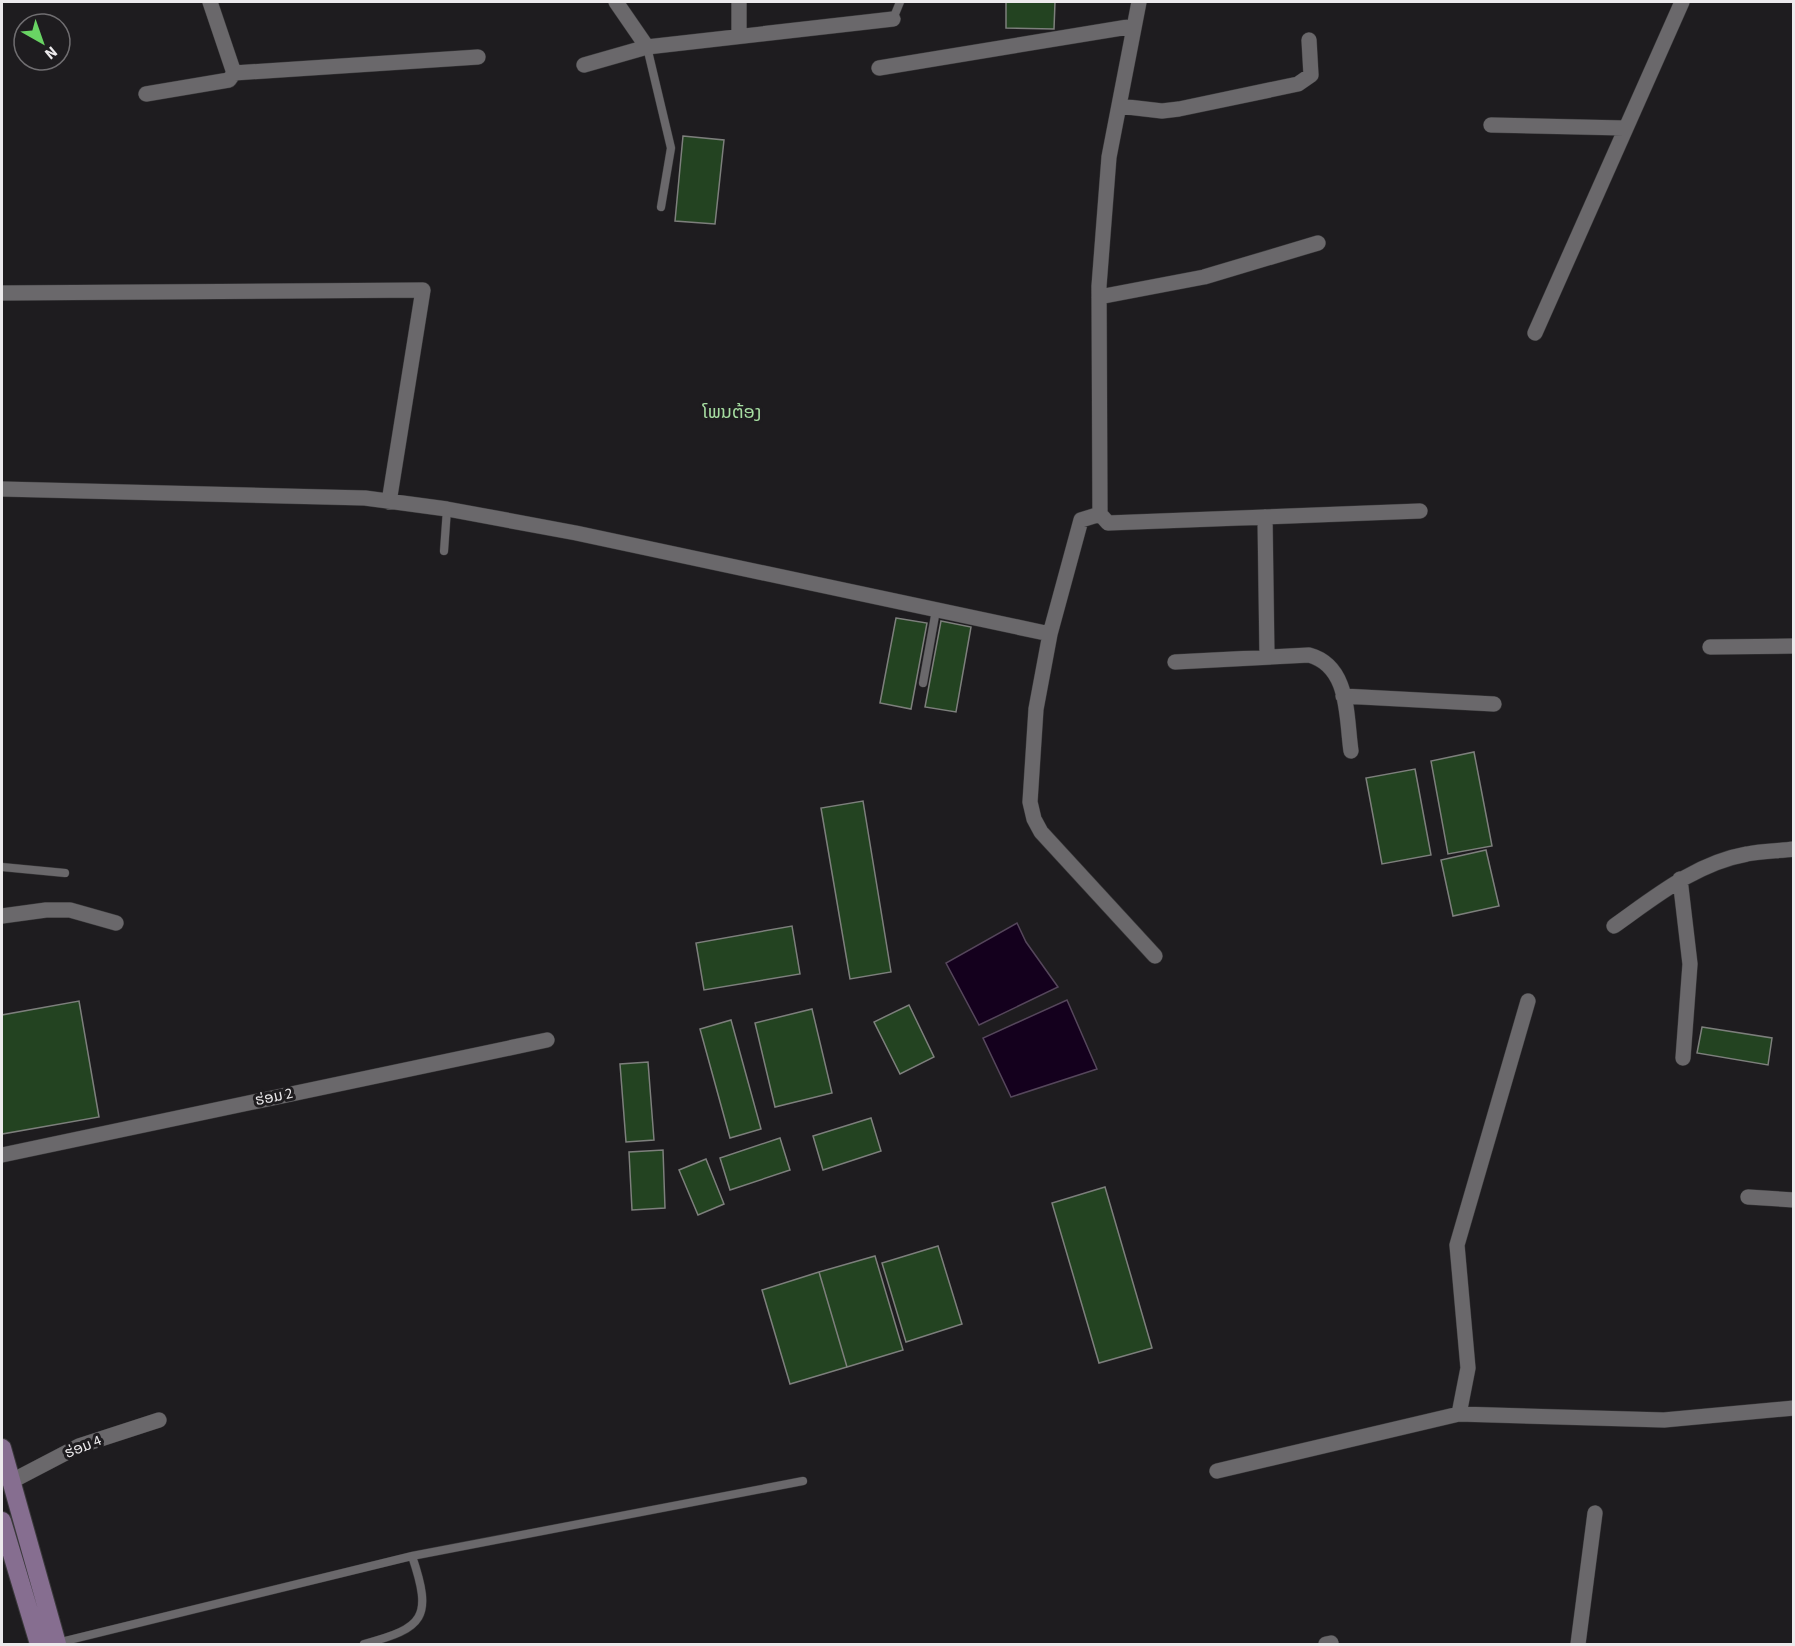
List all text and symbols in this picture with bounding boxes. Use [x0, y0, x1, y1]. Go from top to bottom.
north arrow [12, 12, 72, 72]
text: N [40, 41, 62, 65]
district label: ໂພນຕ້ອງ [702, 400, 761, 425]
street label: ຮ່ອມ 2 [253, 1083, 295, 1111]
street label: ຮ່ອມ 4 [61, 1430, 105, 1464]

